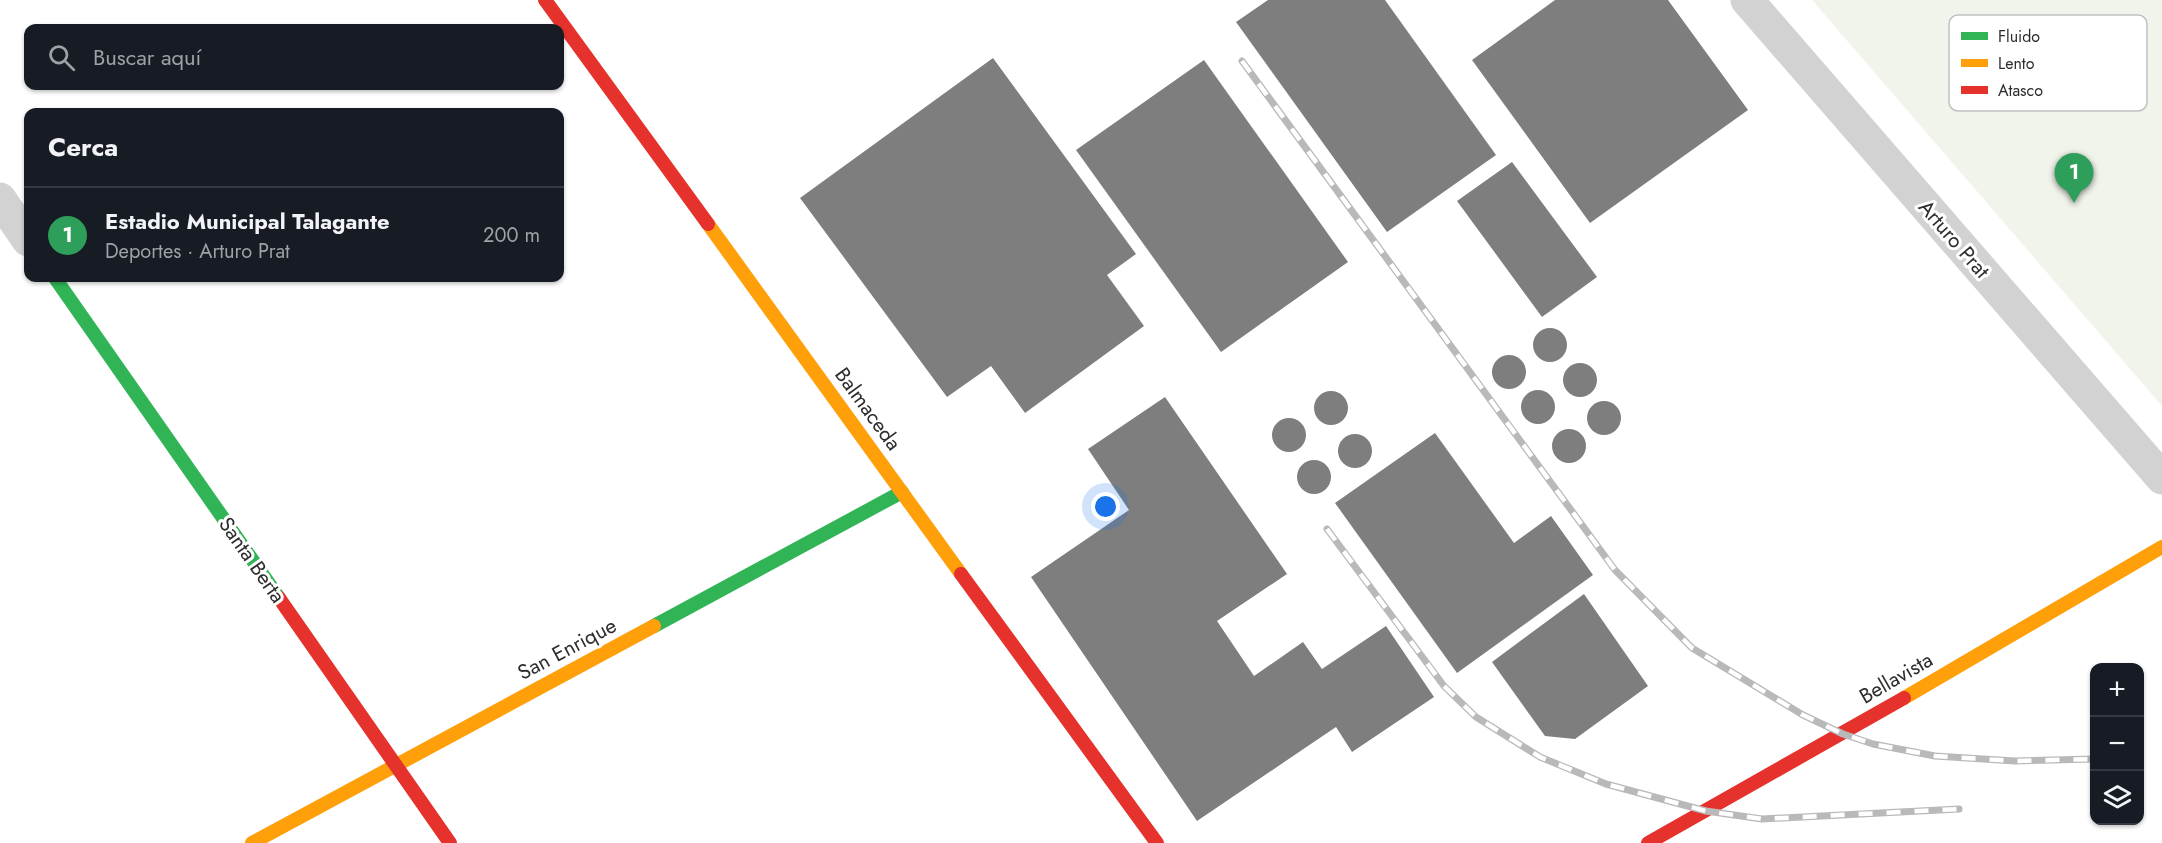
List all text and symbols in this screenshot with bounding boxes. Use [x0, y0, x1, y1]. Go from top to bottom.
legend [1949, 15, 2147, 111]
search box [24, 24, 564, 90]
text: Fluido [1998, 25, 2040, 48]
icon: search [45, 41, 78, 74]
text: Buscar aquí [93, 41, 201, 73]
text: Lento [1998, 52, 2035, 75]
text: Atasco [1998, 79, 2043, 102]
text: Cerca [48, 128, 118, 166]
pin: 1 [2054, 154, 2094, 203]
street label: Arturo Prat [1911, 193, 1997, 285]
text: Estadio Municipal Talagante [105, 205, 390, 237]
text: 1 [62, 221, 73, 250]
text: 200 m [483, 221, 540, 250]
text: Deportes · Arturo Prat [105, 237, 290, 266]
street label: Balmaceda [828, 361, 908, 457]
your location [1091, 492, 1120, 521]
street label: Santa Berta [211, 511, 293, 609]
street label: San Enrique [512, 610, 622, 688]
street label: Bellavista [1854, 645, 1938, 711]
map controls [2090, 663, 2144, 825]
button: + [2090, 663, 2144, 717]
button: − [2090, 717, 2144, 771]
button: layers [2090, 771, 2144, 825]

